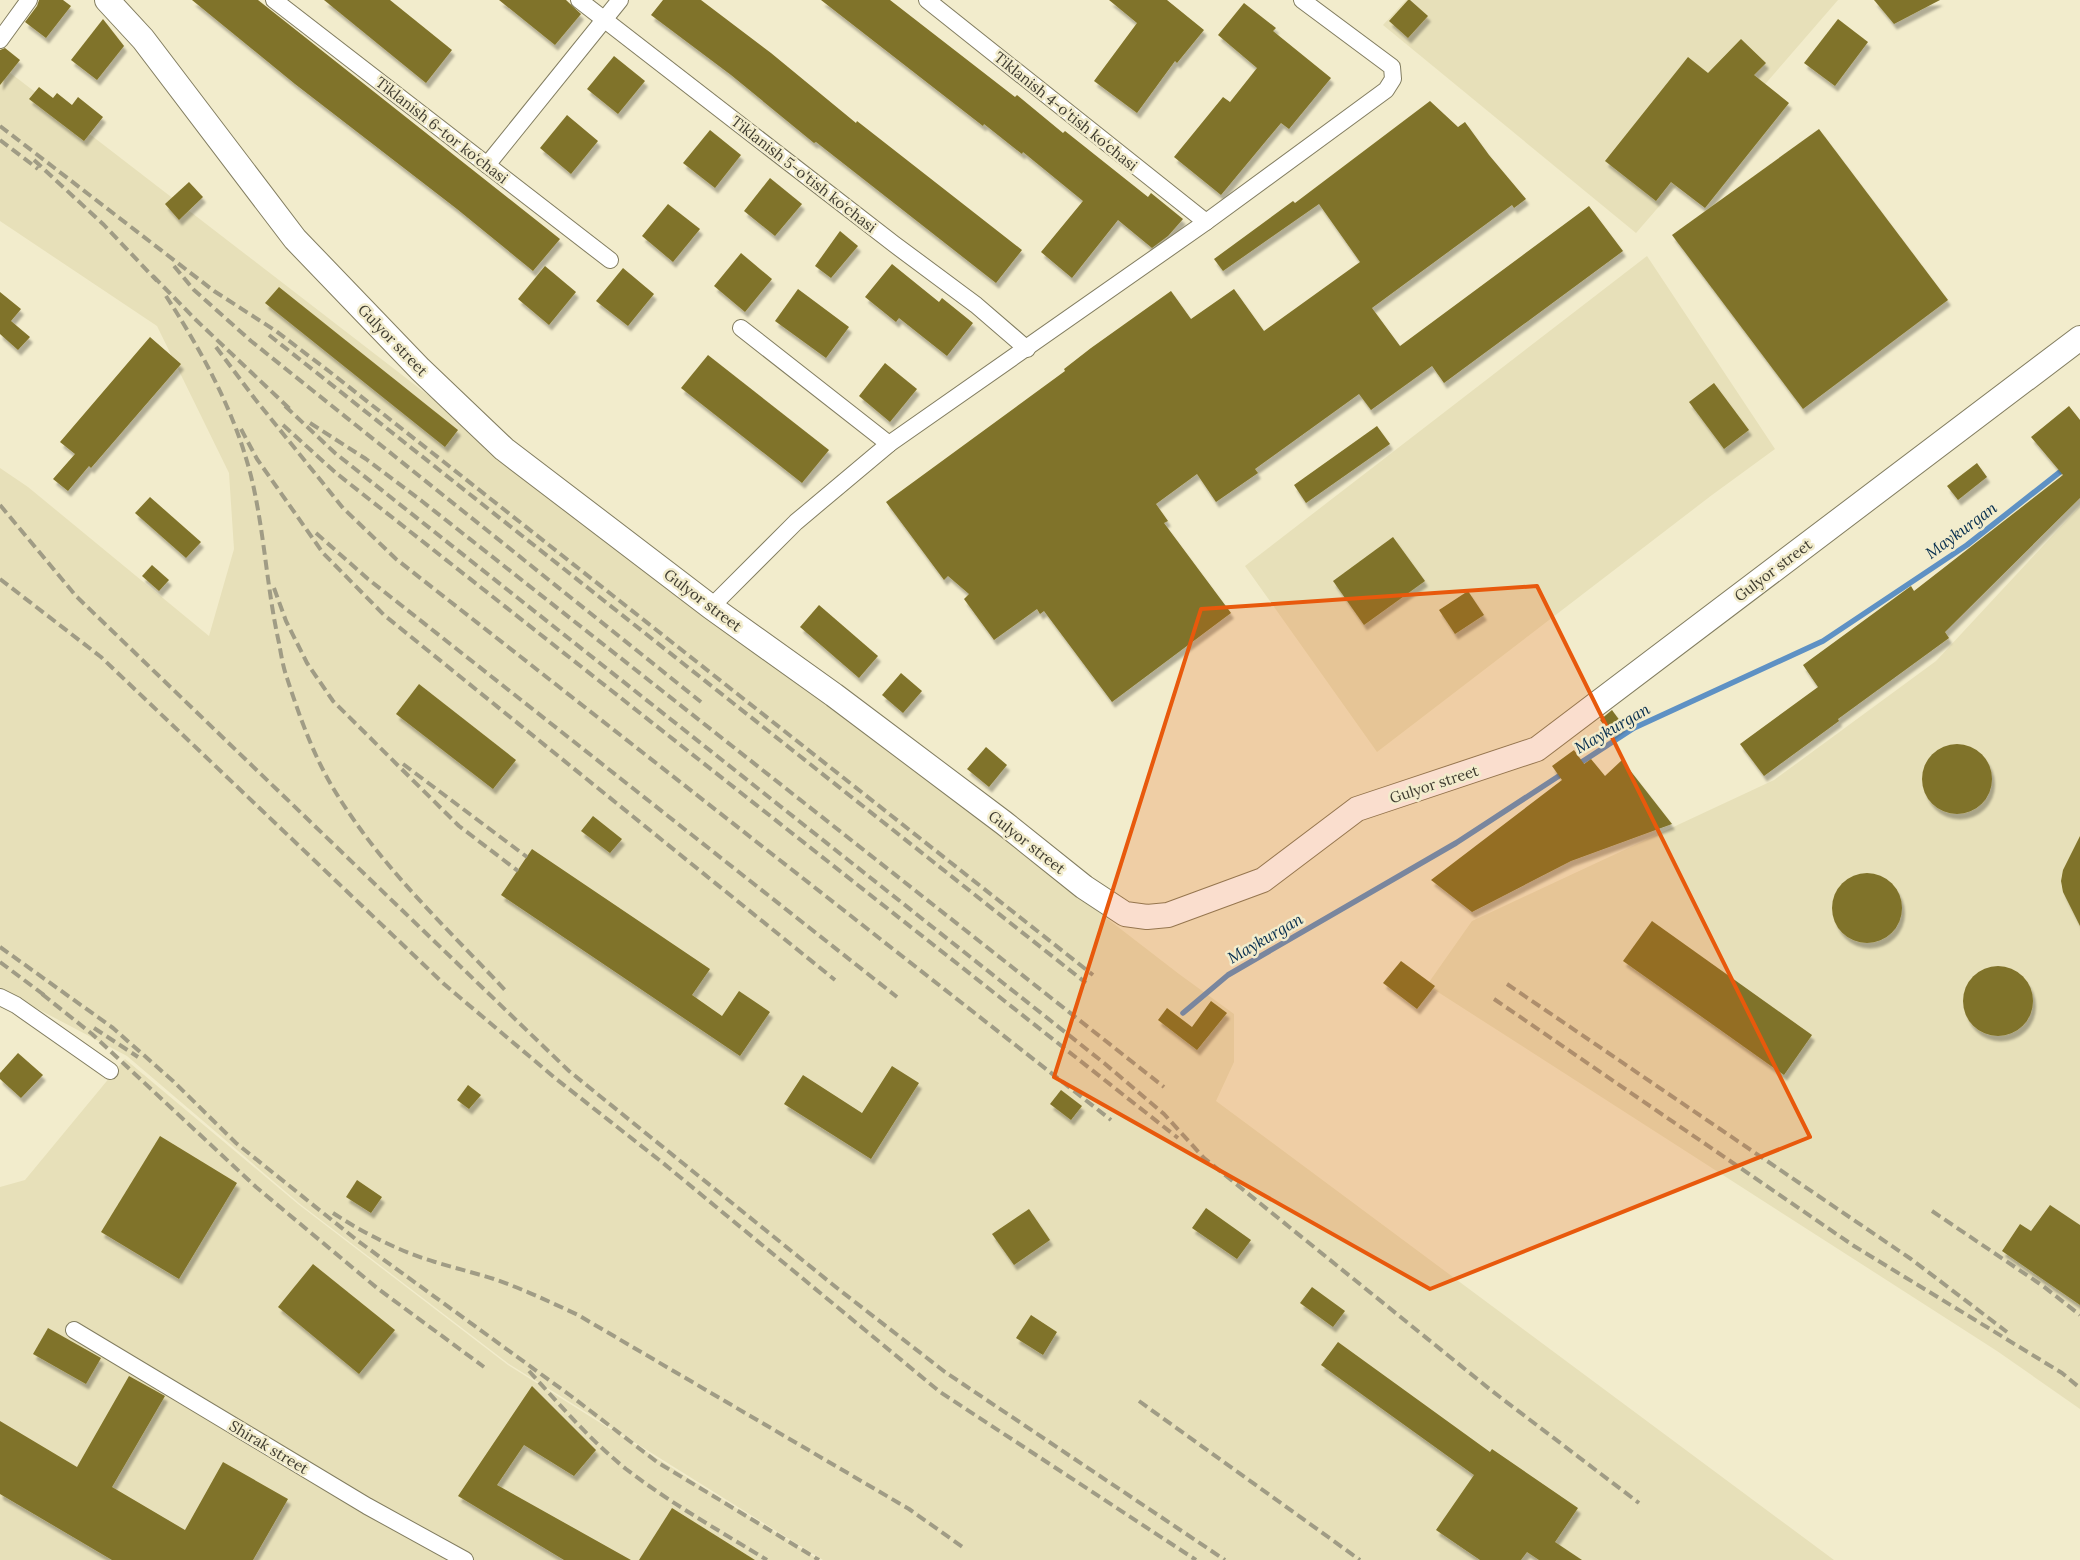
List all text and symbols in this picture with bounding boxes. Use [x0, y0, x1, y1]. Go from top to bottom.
street label: Tiklanish 4-o'tish ko‘chasi [991, 47, 1141, 175]
street label: Tiklanish 6-tor ko‘chasi [372, 72, 512, 188]
street label: Tiklanish 5-o'tish ko‘chasi [728, 111, 880, 237]
street label: Gulyor street [354, 300, 432, 380]
water label: Maykurgan [1921, 497, 2001, 563]
street label: Gulyor street [1730, 534, 1816, 605]
street label: Gulyor street [660, 565, 746, 636]
water label: Maykurgan [1571, 698, 1653, 758]
street label: Gulyor street [1387, 761, 1481, 807]
street label: Gulyor street [985, 806, 1069, 878]
water label: Maykurgan [1224, 908, 1306, 968]
street label: Shirak street [226, 1416, 312, 1478]

